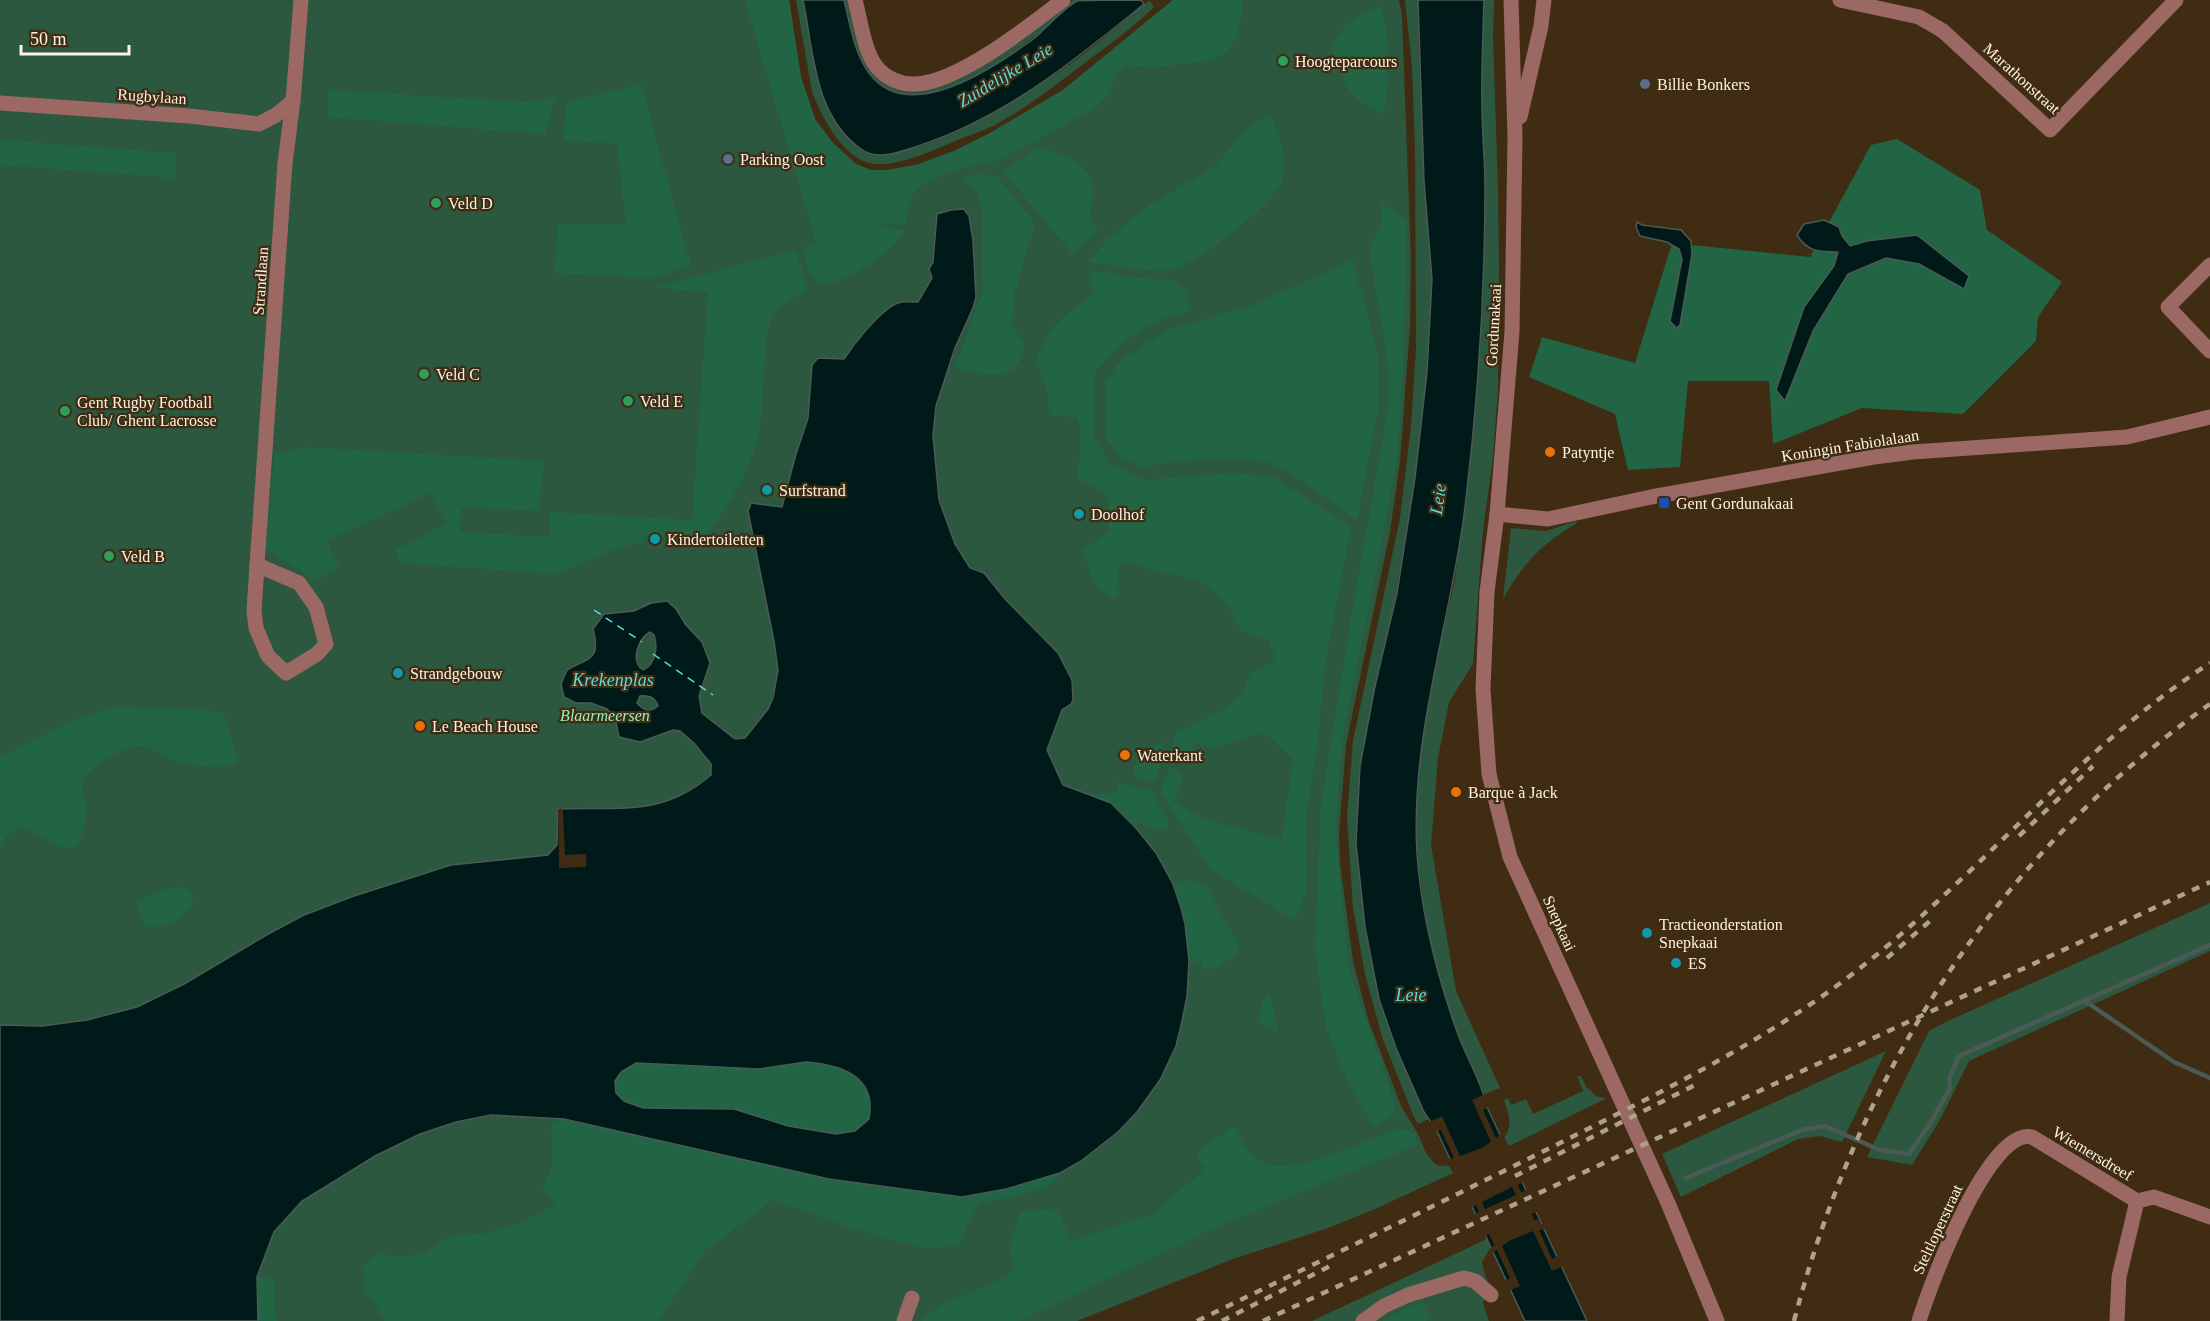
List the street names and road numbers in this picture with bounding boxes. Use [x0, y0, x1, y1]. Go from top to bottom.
street label: Marathonstraat [1980, 40, 2064, 117]
street label: Rugbylaan [117, 86, 187, 108]
street label: Strandlaan [250, 246, 271, 316]
street label: Gordunakaai [1483, 283, 1504, 367]
street label: Koningin Fabiolalaan [1780, 426, 1920, 466]
street label: Snepkaai [1539, 893, 1579, 954]
street label: Wiemersdreef [2050, 1123, 2136, 1184]
street label: Steltloperstraat [1909, 1181, 1967, 1277]

